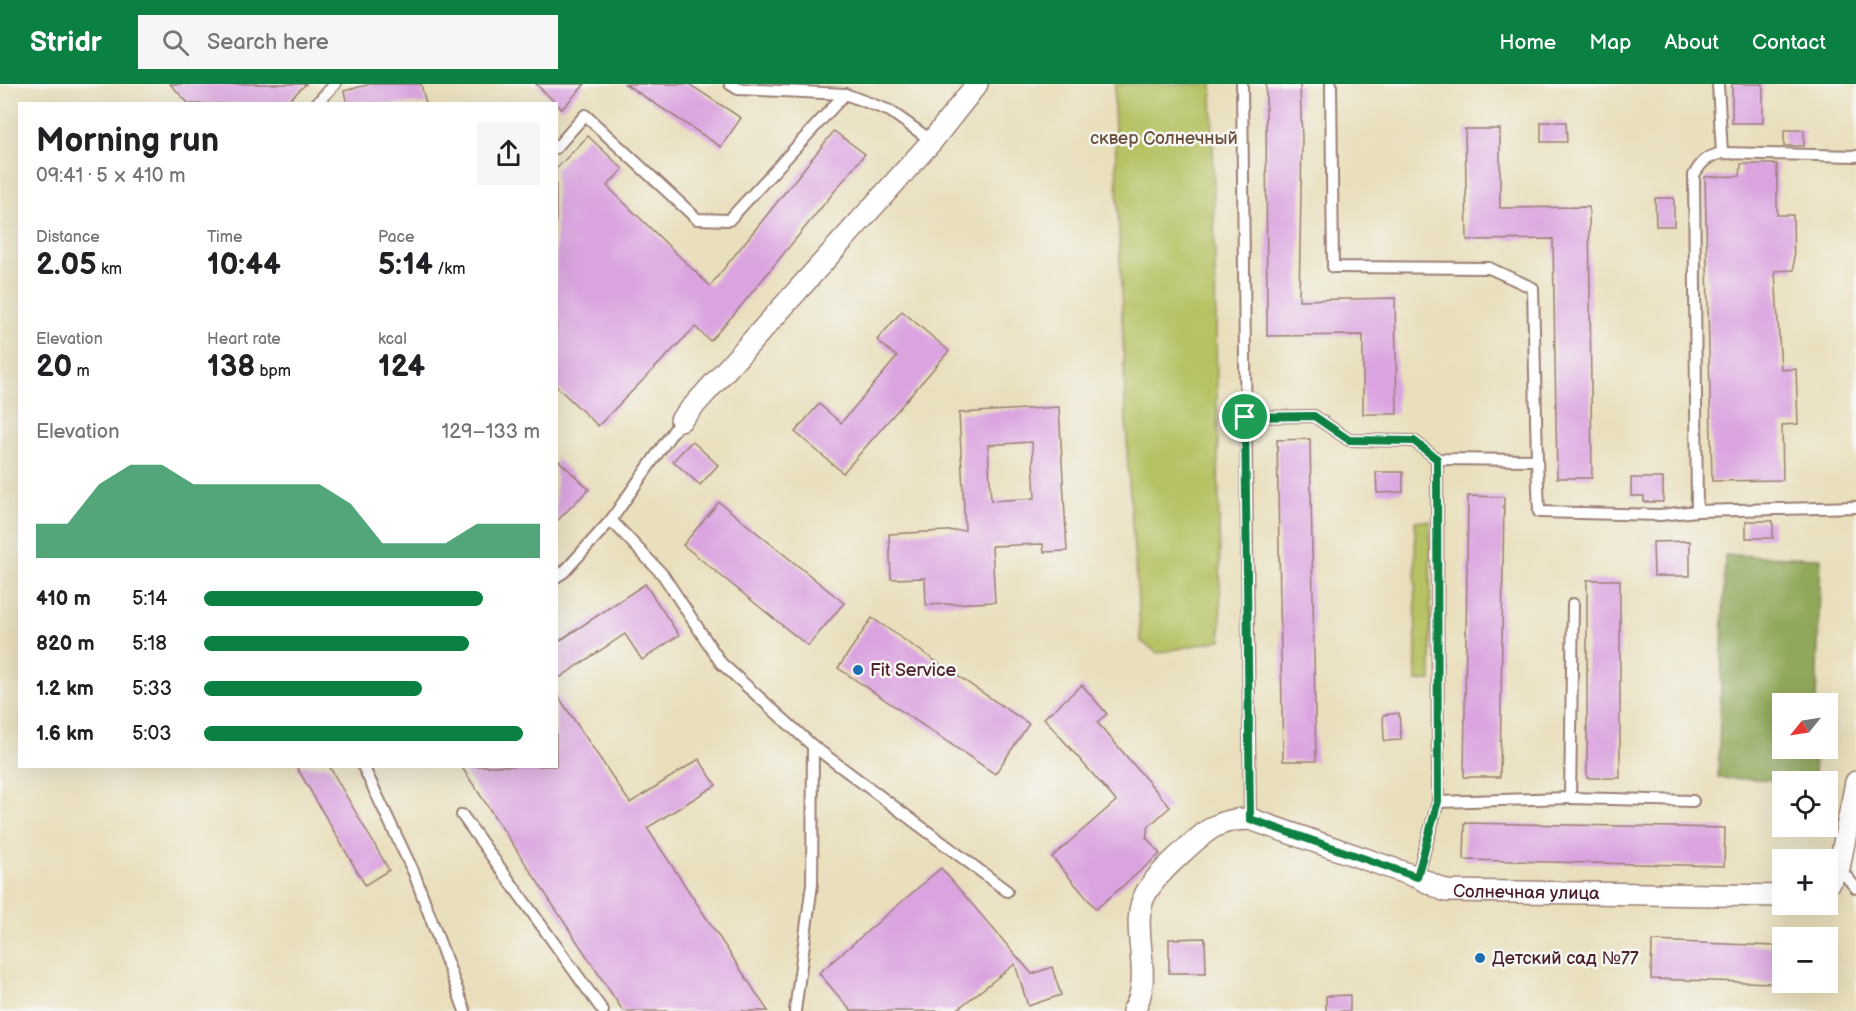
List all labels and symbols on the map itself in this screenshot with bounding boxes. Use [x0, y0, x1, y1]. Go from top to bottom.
park label: сквер Солнечный [1090, 128, 1238, 149]
pin [1219, 391, 1270, 442]
place label: Fit Service [870, 660, 956, 681]
marker: Fit Service [851, 663, 865, 677]
north arrow [1772, 693, 1838, 759]
street label: Солнечная улица [1453, 881, 1600, 904]
place label: Детский сад №77 [1492, 948, 1639, 969]
marker: Детский сад №77 [1473, 951, 1487, 965]

